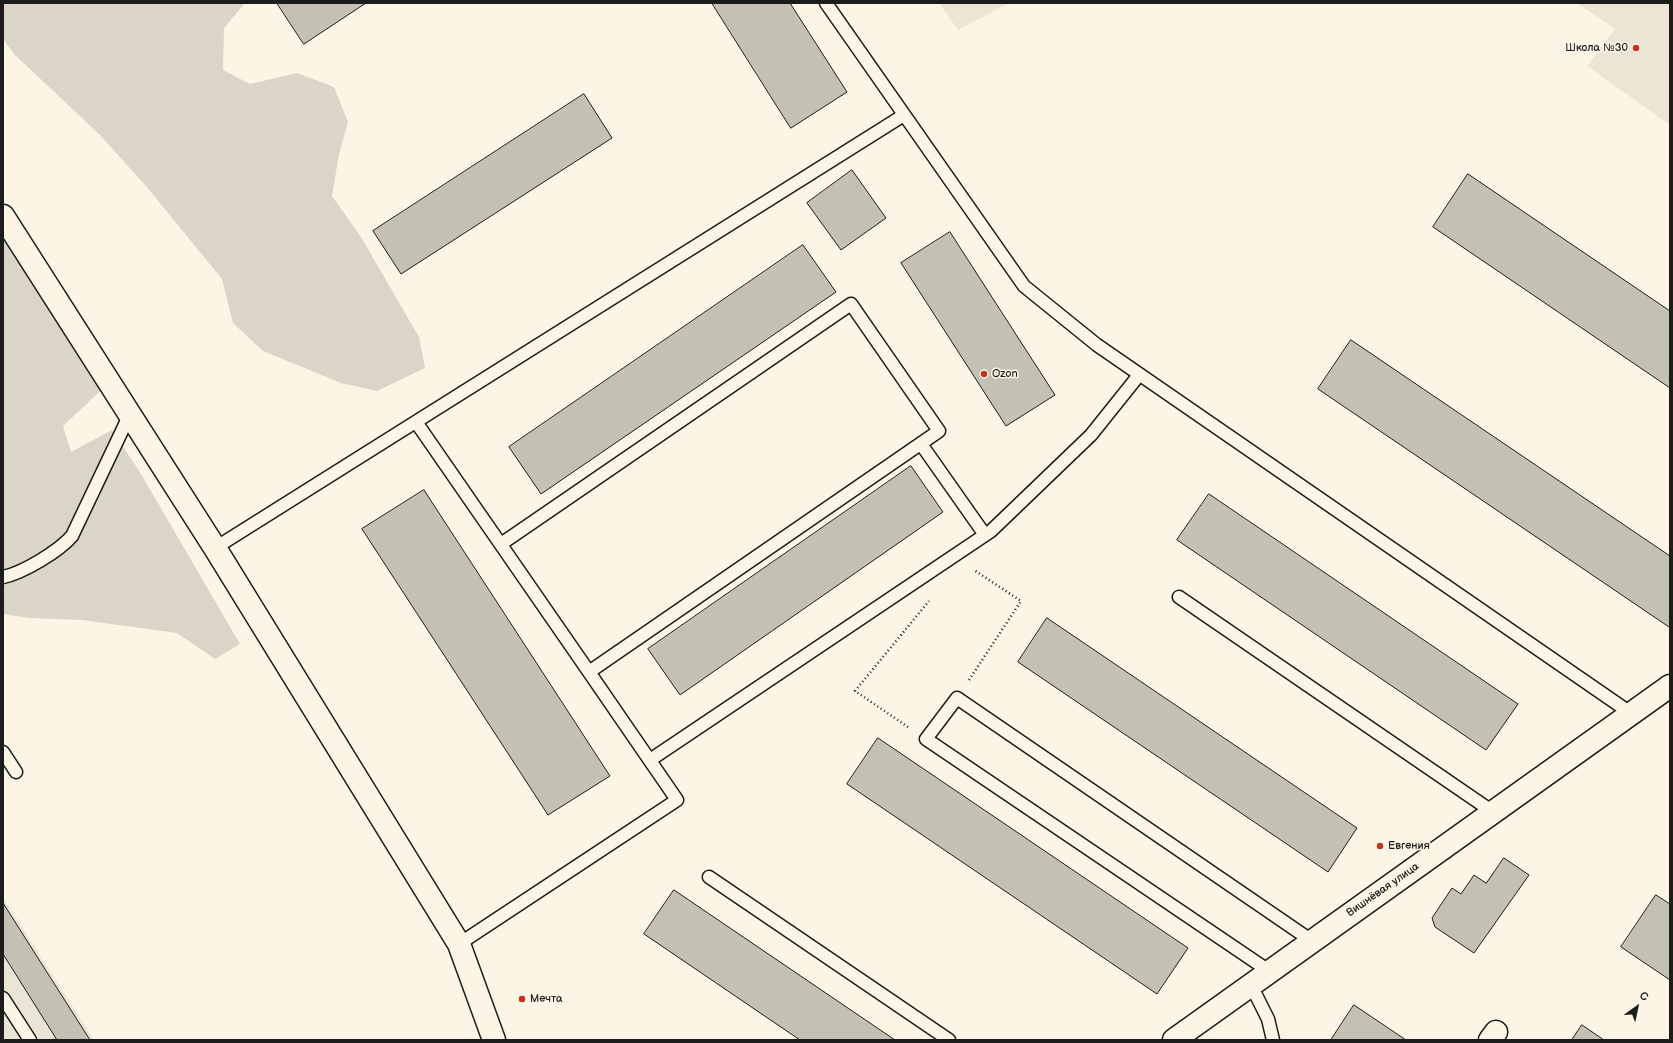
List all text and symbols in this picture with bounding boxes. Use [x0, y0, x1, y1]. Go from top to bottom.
place label: Школа №30 [1565, 41, 1628, 55]
marker: Школа №30 [1631, 43, 1641, 53]
place label: Ozon [992, 367, 1018, 381]
marker: Ozon [979, 369, 989, 379]
place label: Евгения [1388, 839, 1430, 853]
marker: Евгения [1375, 841, 1385, 851]
street label: Вишнёвая улица [1344, 860, 1422, 920]
north arrow [1617, 987, 1657, 1027]
text: С [1637, 989, 1651, 1004]
place label: Мечта [530, 992, 562, 1006]
marker: Мечта [517, 994, 527, 1004]

